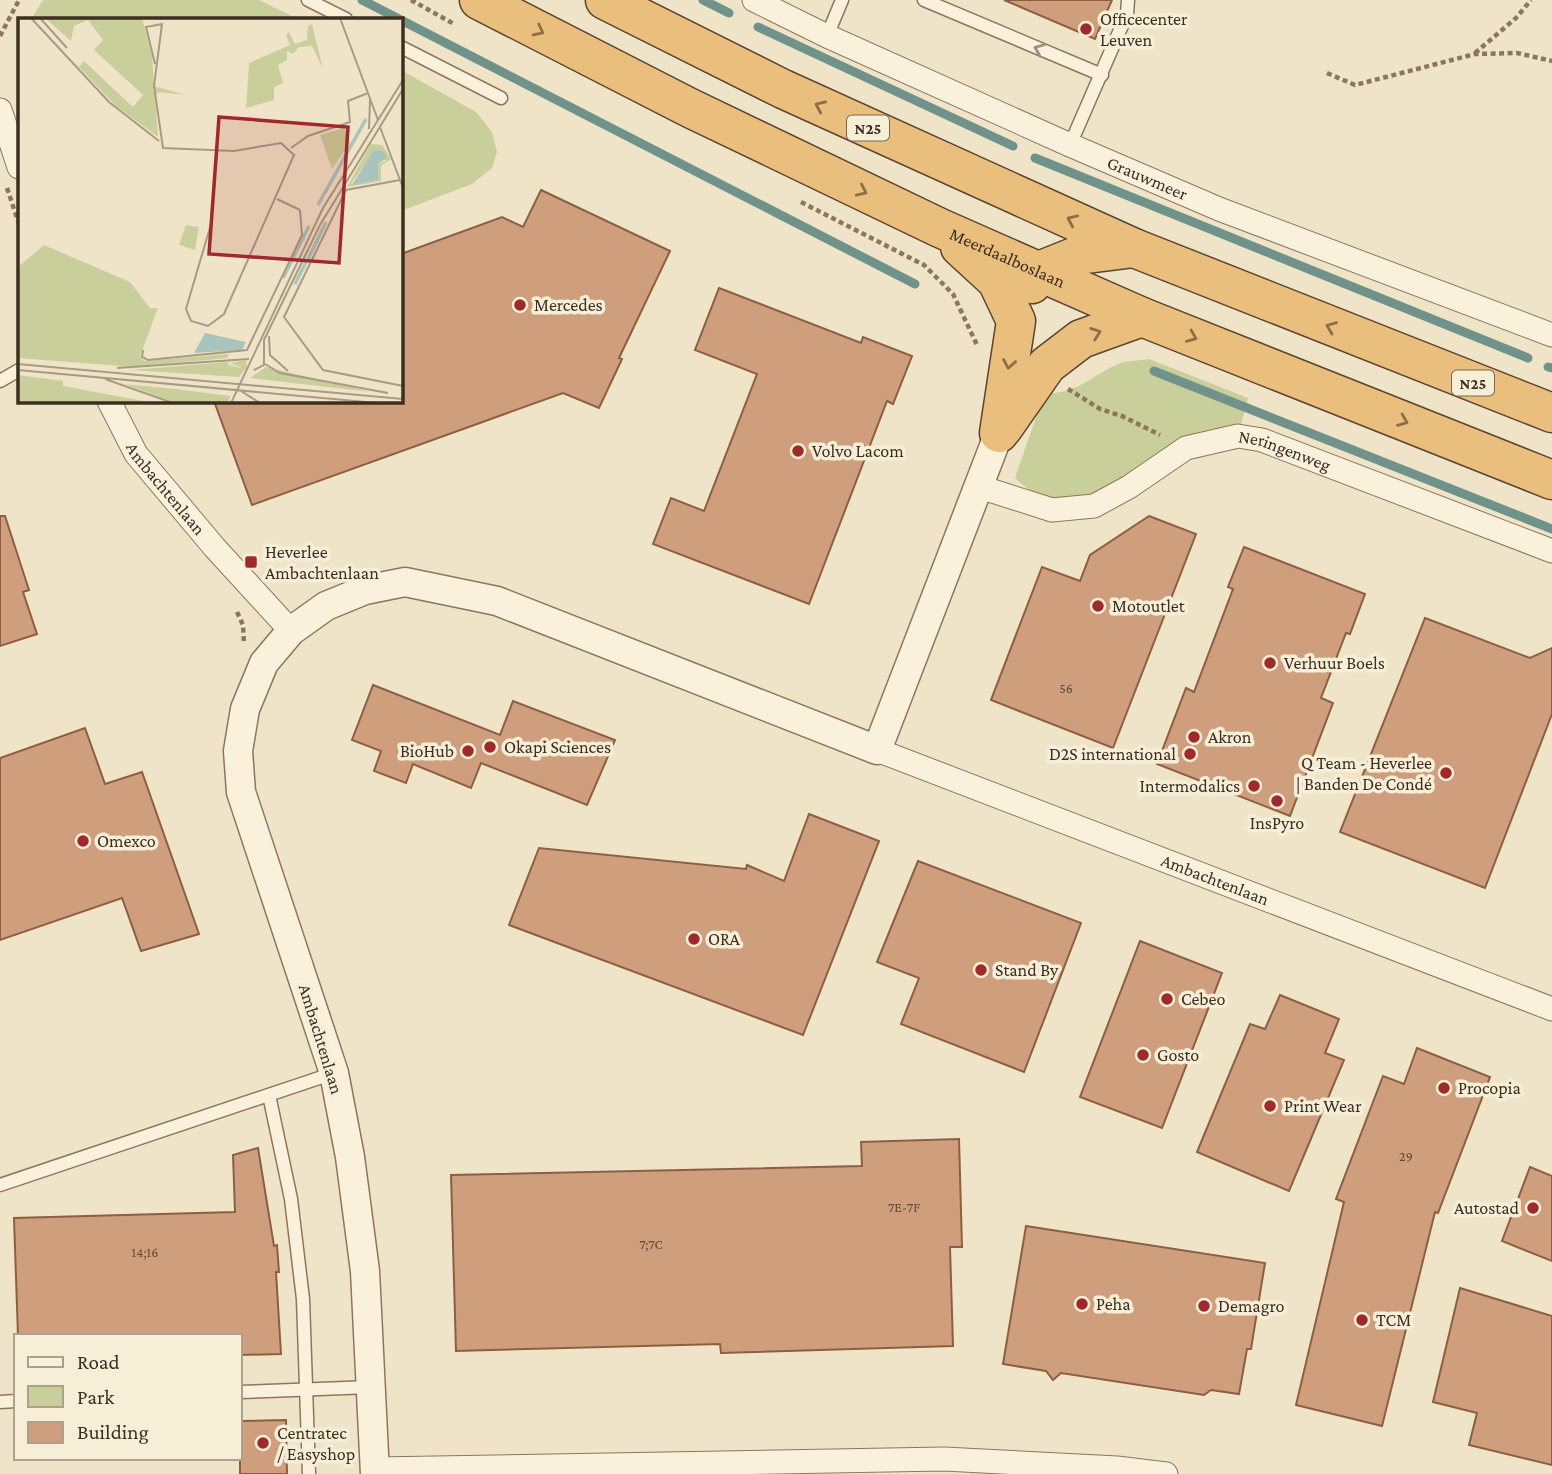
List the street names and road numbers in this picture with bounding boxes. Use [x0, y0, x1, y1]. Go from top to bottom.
road number: N25 [847, 116, 889, 140]
street label: Grauwmeer [1104, 152, 1191, 205]
street label: Meerdaalboslaan [947, 224, 1069, 292]
road number: N25 [1452, 370, 1494, 396]
street label: Neringenweg [1237, 426, 1334, 475]
street label: Ambachtenlaan [122, 439, 210, 539]
street label: Ambachtenlaan [1158, 850, 1272, 910]
street label: Ambachtenlaan [295, 982, 347, 1097]

